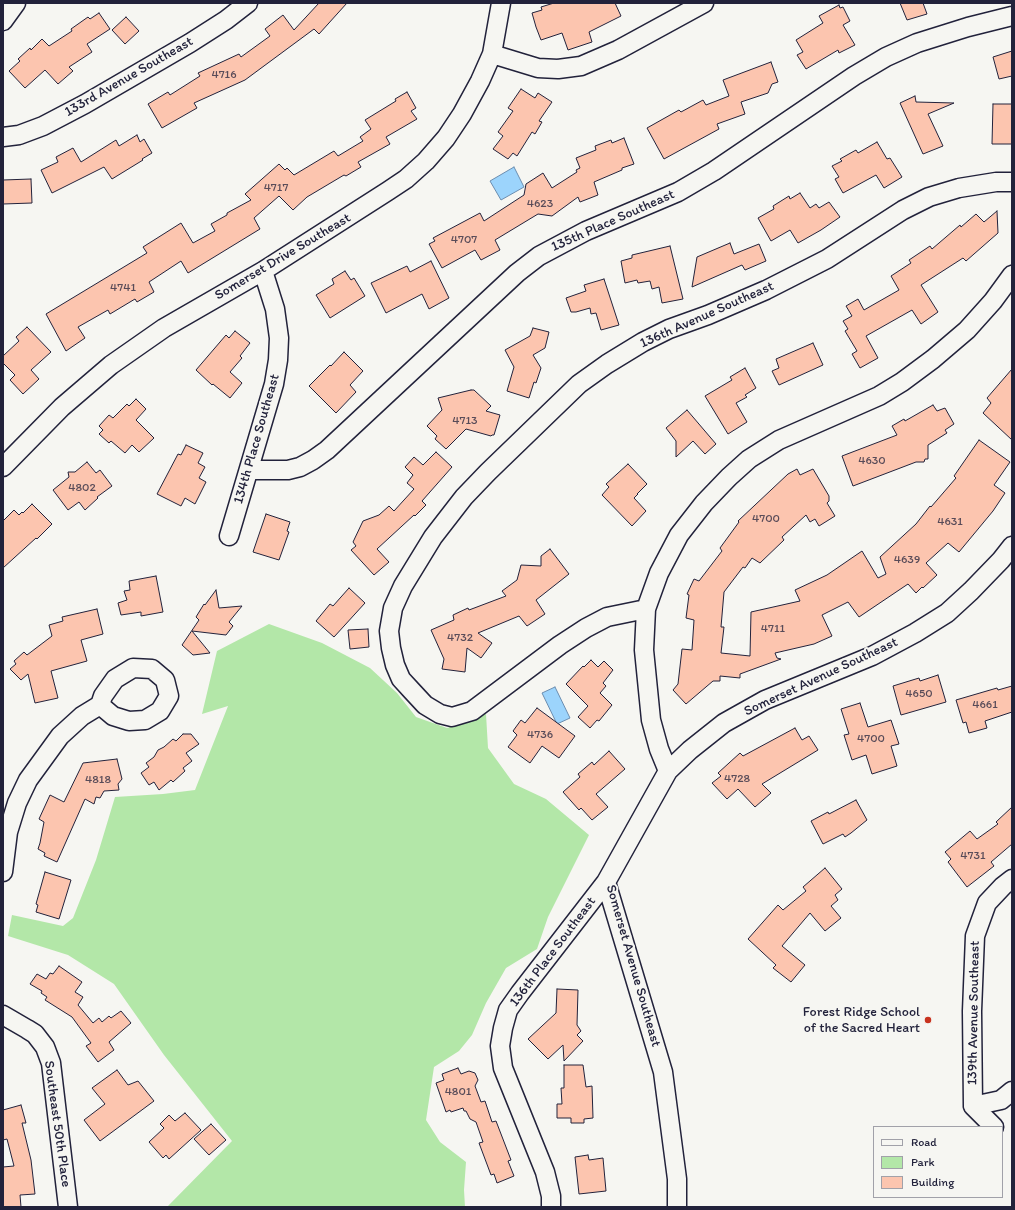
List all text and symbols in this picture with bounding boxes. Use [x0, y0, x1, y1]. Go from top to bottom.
street label: 133rd Avenue Southeast [62, 33, 196, 121]
house number: 4716 [211, 68, 237, 82]
house number: 4717 [264, 181, 288, 195]
street label: 135th Place Southeast [549, 186, 677, 256]
house number: 4623 [527, 197, 553, 211]
street label: Somerset Drive Southeast [212, 210, 354, 304]
house number: 4707 [451, 233, 477, 247]
street label: 136th Avenue Southeast [637, 278, 777, 352]
house number: 4741 [110, 281, 136, 295]
street label: 134th Place Southeast [230, 372, 284, 506]
house number: 4713 [452, 414, 478, 428]
house number: 4630 [858, 454, 886, 468]
house number: 4802 [68, 481, 96, 495]
house number: 4700 [752, 512, 780, 526]
house number: 4631 [937, 515, 963, 529]
house number: 4639 [894, 553, 920, 567]
house number: 4711 [761, 622, 785, 636]
house number: 4732 [447, 631, 473, 645]
street label: Somerset Avenue Southeast [741, 634, 901, 720]
house number: 4650 [905, 687, 933, 701]
house number: 4661 [972, 698, 998, 712]
house number: 4736 [527, 728, 553, 742]
house number: 4700 [857, 732, 885, 746]
house number: 4728 [724, 772, 750, 786]
house number: 4818 [85, 773, 111, 787]
house number: 4731 [960, 849, 986, 863]
street label: Somerset Avenue Southeast [602, 883, 664, 1049]
street label: 136th Place Southeast [506, 894, 600, 1010]
street label: 139th Avenue Southeast [964, 941, 984, 1085]
place label: Forest Ridge School of the Sacred Heart [803, 1004, 920, 1036]
marker: Forest Ridge School of the Sacred Heart [923, 1015, 933, 1025]
street label: Southeast 50th Place [40, 1060, 74, 1188]
house number: 4801 [445, 1085, 471, 1099]
legend [873, 1126, 1003, 1198]
text: Road [911, 1135, 937, 1149]
text: Park [911, 1155, 935, 1169]
text: Building [911, 1175, 954, 1189]

